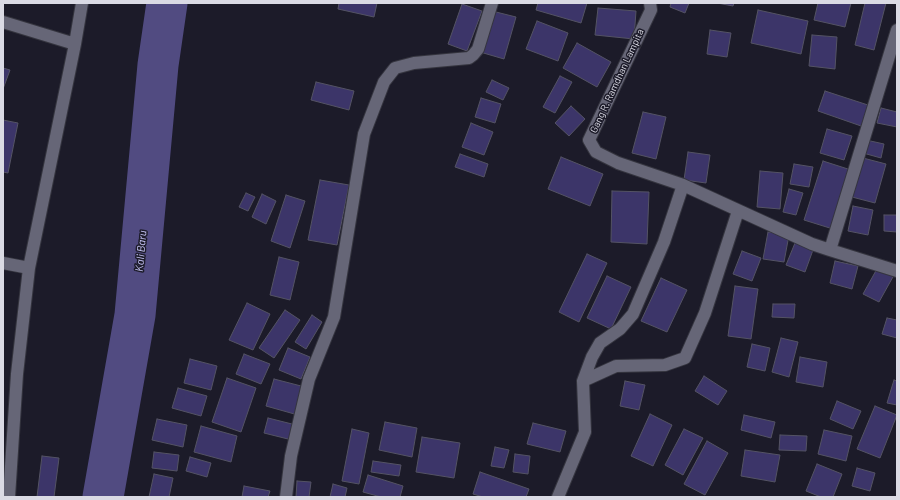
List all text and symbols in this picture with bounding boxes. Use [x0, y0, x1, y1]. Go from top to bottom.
street label: Gang R. Ramdhan Lampita [588, 27, 646, 135]
water label: Kali Baru [133, 230, 149, 272]

